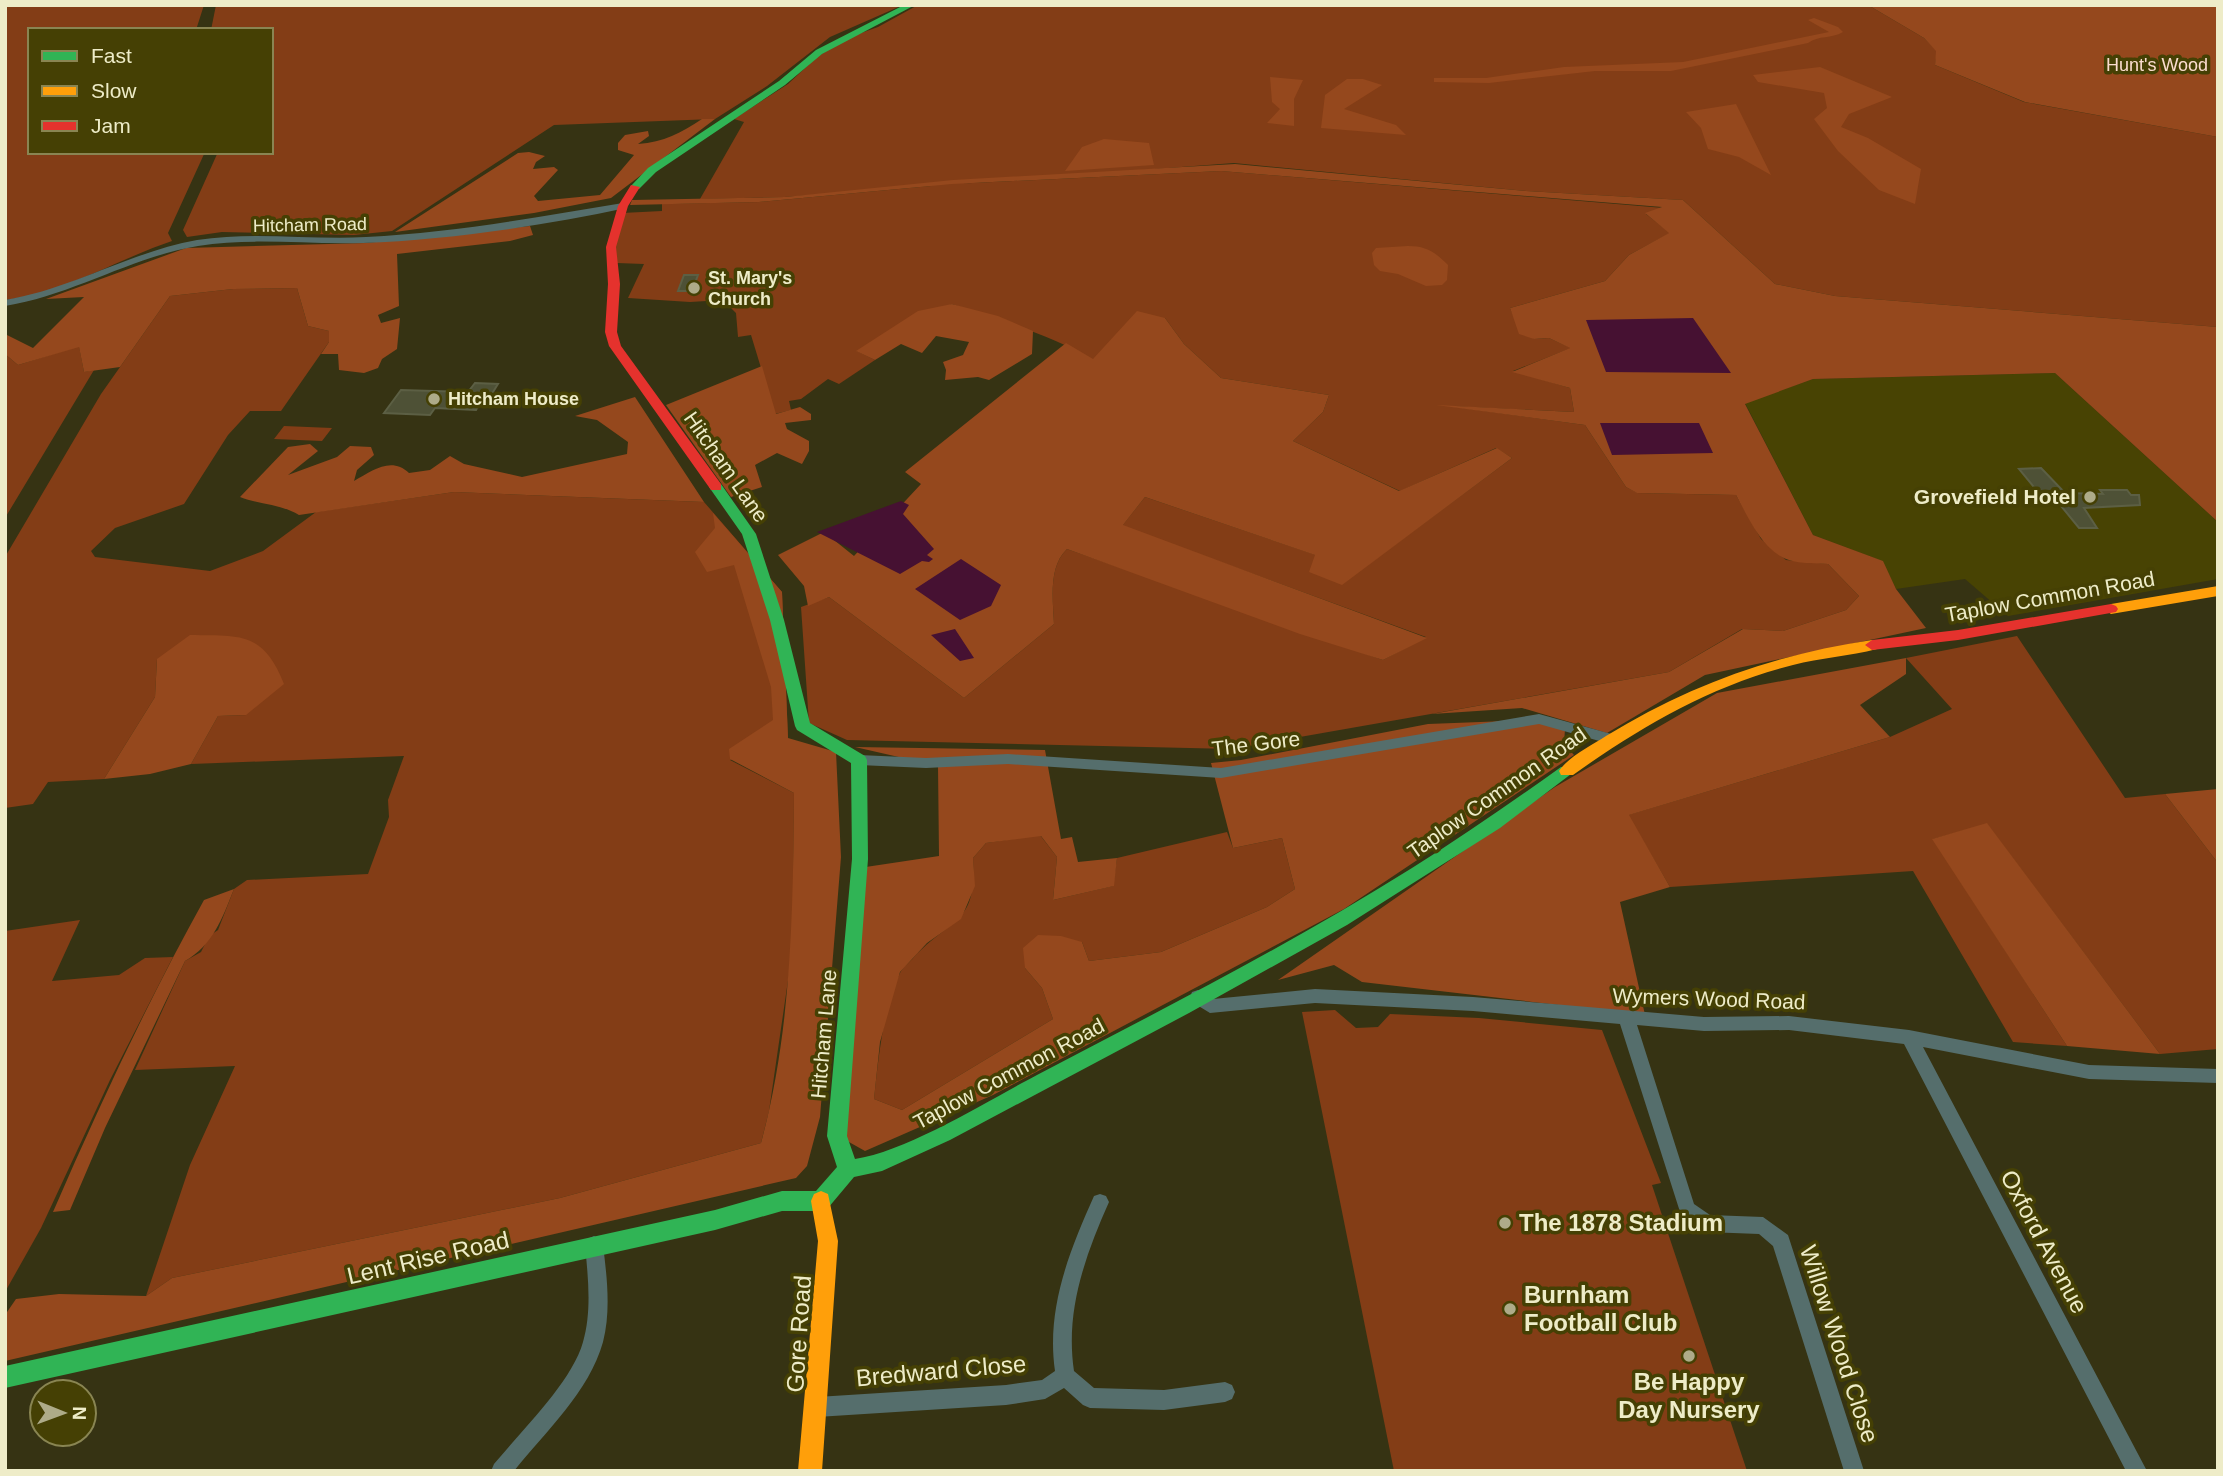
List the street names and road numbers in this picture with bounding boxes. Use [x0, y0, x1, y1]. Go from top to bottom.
street label: Hitcham Road [253, 214, 367, 236]
street label: Hitcham Lane [680, 407, 773, 526]
street label: Taplow Common Road [1943, 567, 2157, 626]
street label: Taplow Common Road [1403, 722, 1590, 863]
street label: The Gore [1211, 727, 1301, 760]
street label: Hitcham Lane [806, 968, 841, 1100]
street label: Wymers Wood Road [1612, 984, 1806, 1013]
street label: Taplow Common Road [910, 1014, 1108, 1134]
street label: Oxford Avenue [1995, 1166, 2094, 1318]
street label: Lent Rise Road [344, 1226, 512, 1289]
street label: Willow Wood Close [1795, 1242, 1884, 1446]
street label: Gore Road [781, 1274, 816, 1393]
street label: Bredward Close [855, 1350, 1027, 1391]

